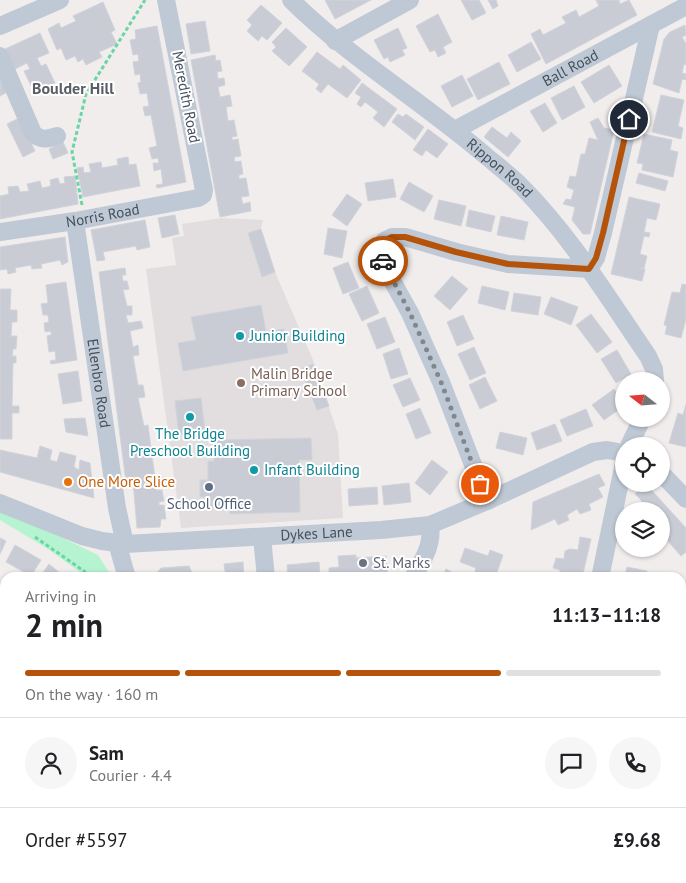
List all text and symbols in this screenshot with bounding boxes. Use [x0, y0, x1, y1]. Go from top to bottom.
street label: Ball Road [539, 45, 601, 90]
street label: Meredith Road [168, 49, 205, 145]
district label: Boulder Hill [32, 78, 114, 98]
pin [608, 98, 650, 140]
icon: home [615, 105, 643, 133]
street label: Rippon Road [463, 134, 537, 201]
street label: Norris Road [65, 199, 141, 231]
courier [358, 236, 408, 286]
icon: car [369, 247, 397, 275]
place label: Junior Building [249, 326, 345, 345]
marker: Junior Building [234, 330, 246, 342]
street label: Ellenbro Road [83, 337, 115, 429]
place label: Malin Bridge Primary School [251, 364, 347, 400]
north arrow [615, 372, 670, 428]
map controls [615, 372, 670, 557]
marker: Malin Bridge Primary School [235, 377, 247, 389]
marker: The Bridge Preschool Building [184, 411, 196, 423]
place label: The Bridge Preschool Building [130, 424, 250, 460]
button: locate [615, 437, 670, 492]
place label: Infant Building [264, 460, 360, 479]
pin [459, 463, 501, 505]
marker: Infant Building [248, 464, 260, 476]
icon: bag [466, 470, 494, 498]
place label: One More Slice [78, 472, 175, 491]
marker: One More Slice [62, 476, 74, 488]
marker: School Office [203, 481, 215, 493]
place label: School Office [167, 494, 251, 513]
button: layers [615, 502, 670, 557]
street label: Dykes Lane [280, 522, 353, 544]
place label: St. Marks [373, 553, 430, 572]
marker: St. Marks [357, 557, 369, 569]
text: Arriving in [25, 586, 96, 606]
text: 11:13–11:18 [552, 603, 661, 627]
text: 2 min [25, 604, 103, 646]
text: On the way · 160 m [25, 684, 158, 704]
button: person [25, 737, 77, 789]
button: chat [545, 737, 597, 789]
button: phone [609, 737, 661, 789]
text: Sam [89, 741, 124, 765]
text: Courier · 4.4 [89, 765, 172, 785]
text: Order #5597 [25, 828, 128, 852]
text: £9.68 [613, 828, 661, 852]

